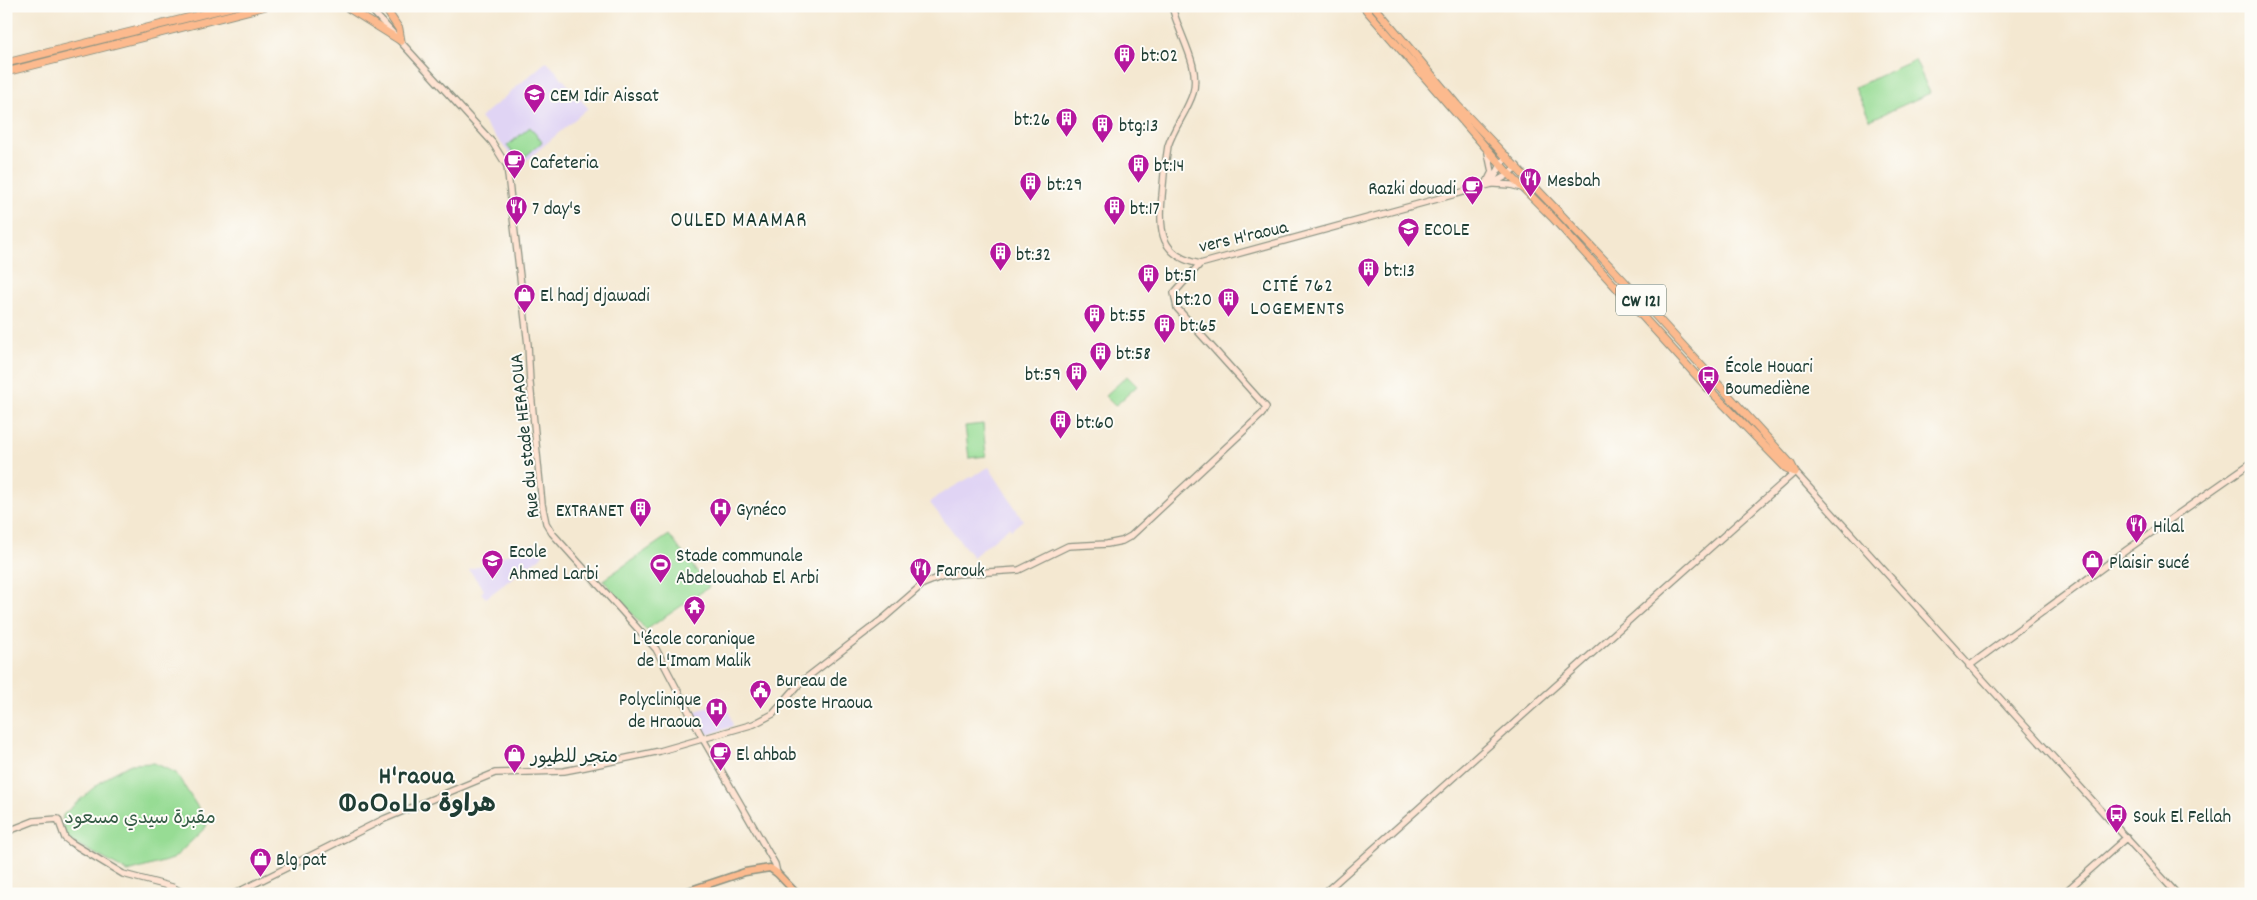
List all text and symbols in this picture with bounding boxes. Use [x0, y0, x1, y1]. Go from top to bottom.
building icon: bt:02 [1113, 42, 1137, 73]
place label: bt:02 [1141, 44, 1178, 71]
school or university icon: CEM Idir Aissat [522, 82, 546, 113]
place label: CEM Idir Aissat [550, 84, 659, 111]
building icon: bt:26 [1054, 106, 1078, 137]
place label: bt:26 [1014, 108, 1050, 135]
building icon: btg:13 [1091, 112, 1115, 143]
place label: btg:13 [1119, 114, 1158, 141]
cafe icon: Cafeteria [502, 149, 526, 180]
place label: Cafeteria [530, 151, 599, 178]
building icon: bt:14 [1126, 152, 1150, 183]
place label: bt:14 [1154, 154, 1184, 181]
restaurant icon: Mesbah [1519, 167, 1543, 198]
place label: Mesbah [1547, 169, 1600, 196]
building icon: bt:29 [1019, 171, 1043, 202]
place label: bt:29 [1047, 173, 1082, 200]
cafe icon: Razki douadi [1460, 175, 1484, 206]
place label: Razki douadi [1368, 177, 1457, 204]
restaurant icon: 7 day's [504, 195, 528, 226]
building icon: bt:17 [1102, 195, 1126, 226]
place label: 7 day's [532, 197, 581, 224]
place label: bt:17 [1130, 197, 1160, 224]
district label: OULED MAAMAR [670, 207, 808, 237]
street label: vers H'raoua [1197, 215, 1292, 262]
school or university icon: ECOLE [1396, 216, 1420, 247]
place label: ECOLE [1424, 218, 1470, 245]
building icon: bt:32 [988, 241, 1012, 272]
place label: bt:32 [1016, 243, 1051, 270]
building icon: bt:13 [1356, 257, 1380, 288]
place label: bt:13 [1384, 259, 1415, 286]
building icon: bt:51 [1137, 262, 1161, 293]
place label: bt:51 [1165, 264, 1196, 291]
district label: CITÉ 762 LOGEMENTS [1250, 273, 1346, 324]
shop icon: El hadj djawadi [512, 282, 536, 313]
place label: El hadj djawadi [540, 284, 650, 311]
road number: CW 121 [1616, 284, 1666, 316]
building icon: bt:20 [1216, 286, 1240, 317]
place label: bt:20 [1175, 288, 1212, 315]
building icon: bt:55 [1082, 302, 1106, 333]
place label: bt:55 [1110, 304, 1146, 331]
building icon: bt:65 [1152, 312, 1176, 343]
place label: bt:65 [1180, 314, 1217, 341]
building icon: bt:58 [1088, 340, 1112, 371]
place label: bt:58 [1116, 342, 1151, 369]
street label: Rue du stade HERAOUA [504, 352, 549, 519]
place label: École Houari Boumediène [1725, 355, 1813, 404]
building icon: bt:59 [1065, 361, 1089, 392]
place label: bt:59 [1025, 363, 1061, 390]
bus stop icon: École Houari Boumediène [1697, 364, 1721, 395]
building icon: bt:60 [1048, 409, 1072, 440]
place label: bt:60 [1076, 411, 1114, 438]
hospital icon: Gynéco [708, 496, 732, 527]
building icon: EXTRANET [628, 497, 652, 528]
place label: Gynéco [736, 498, 786, 525]
place label: EXTRANET [556, 499, 624, 526]
restaurant icon: Hilal [2125, 513, 2149, 544]
place label: Hilal [2153, 515, 2185, 542]
place label: Ecole Ahmed Larbi [509, 540, 599, 589]
place label: Stade communale Abdelouahab El Arbi [676, 544, 819, 593]
school or university icon: Ecole Ahmed Larbi [481, 549, 505, 580]
shop icon: Plaisir sucé [2081, 549, 2105, 580]
place label: Plaisir sucé [2109, 551, 2189, 578]
sports icon: Stade communale Abdelouahab El Arbi [648, 553, 672, 584]
restaurant icon: Farouk [908, 557, 932, 588]
place label: Farouk [936, 559, 985, 586]
temple icon: L'école coranique de L'Imam Malik [682, 594, 706, 625]
place label: L'école coranique de L'Imam Malik [633, 627, 755, 676]
place label: Bureau de poste Hraoua [776, 669, 873, 718]
public building icon: Bureau de poste Hraoua [748, 678, 772, 709]
place label: Polyclinique de Hraoua [619, 688, 702, 737]
hospital icon: Polyclinique de Hraoua [705, 697, 729, 728]
cafe icon: El ahbab [708, 741, 732, 772]
shop icon: متجر للطيور [503, 743, 527, 774]
place label: El ahbab [736, 743, 796, 770]
place label: متجر للطيور [529, 745, 618, 772]
district label: H'raoua ⵀⴰⵔⴰⵡⴰ هراوة [338, 761, 496, 823]
bus stop icon: Souk El Fellah [2105, 803, 2129, 834]
place label: Souk El Fellah [2133, 805, 2231, 832]
park label: مقبرة سيدي مسعود [64, 806, 216, 833]
shop icon: Blg pat [248, 846, 272, 877]
place label: Blg pat [276, 848, 327, 875]

